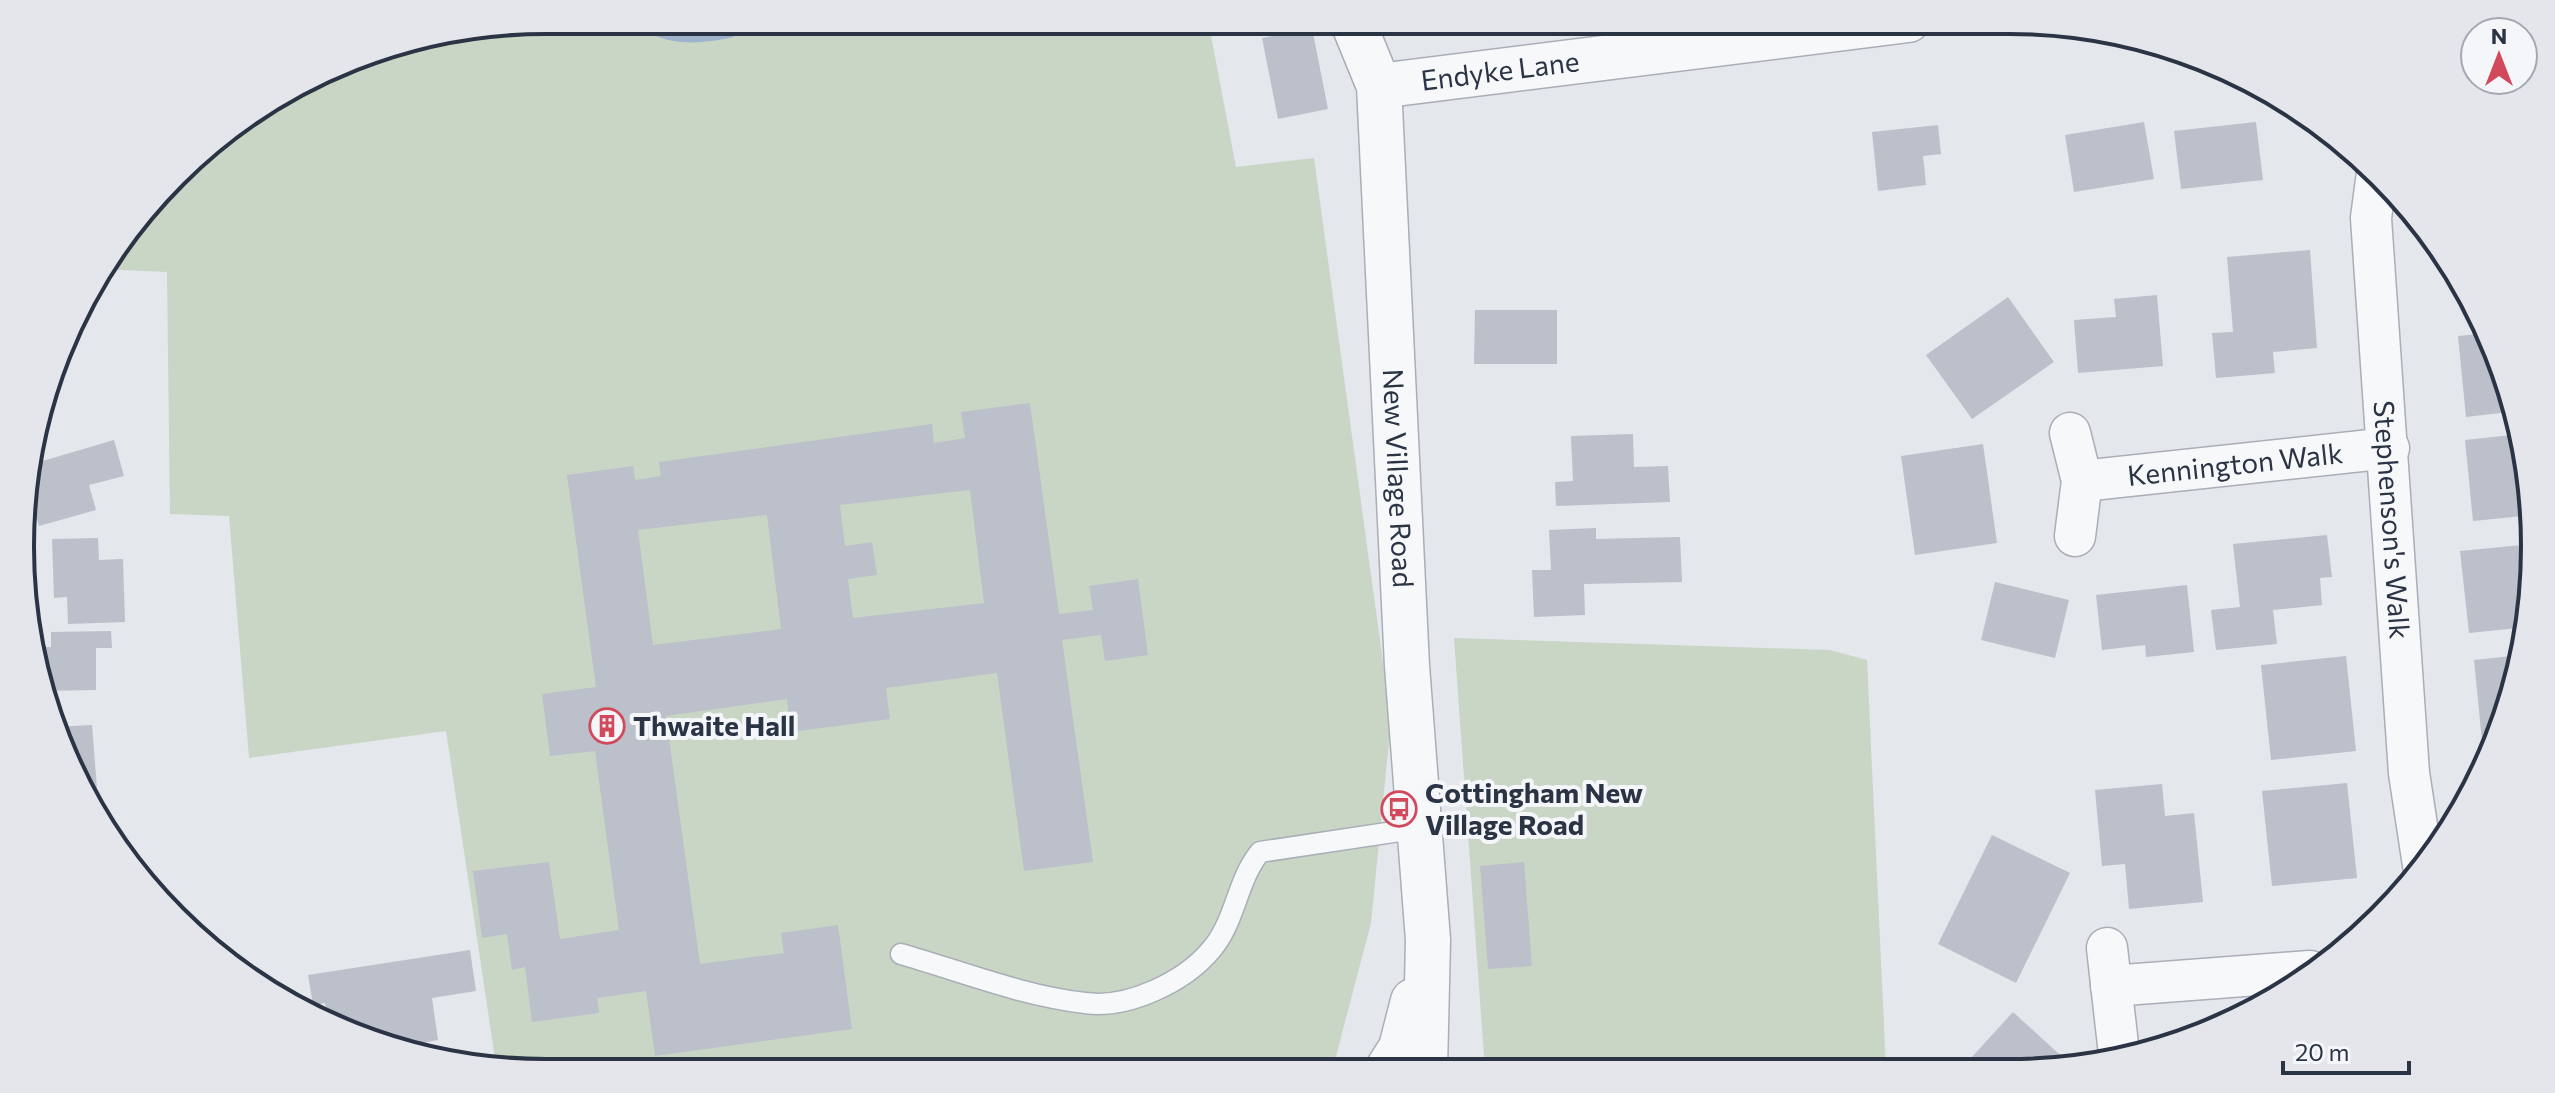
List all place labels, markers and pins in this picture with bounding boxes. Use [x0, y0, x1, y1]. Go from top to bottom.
building icon: Thwaite Hall [588, 707, 626, 745]
place label: Thwaite Hall [633, 708, 795, 742]
place label: Cottingham New Village Road [1425, 775, 1643, 841]
bus stop icon: Cottingham New Village Road [1380, 790, 1418, 828]

